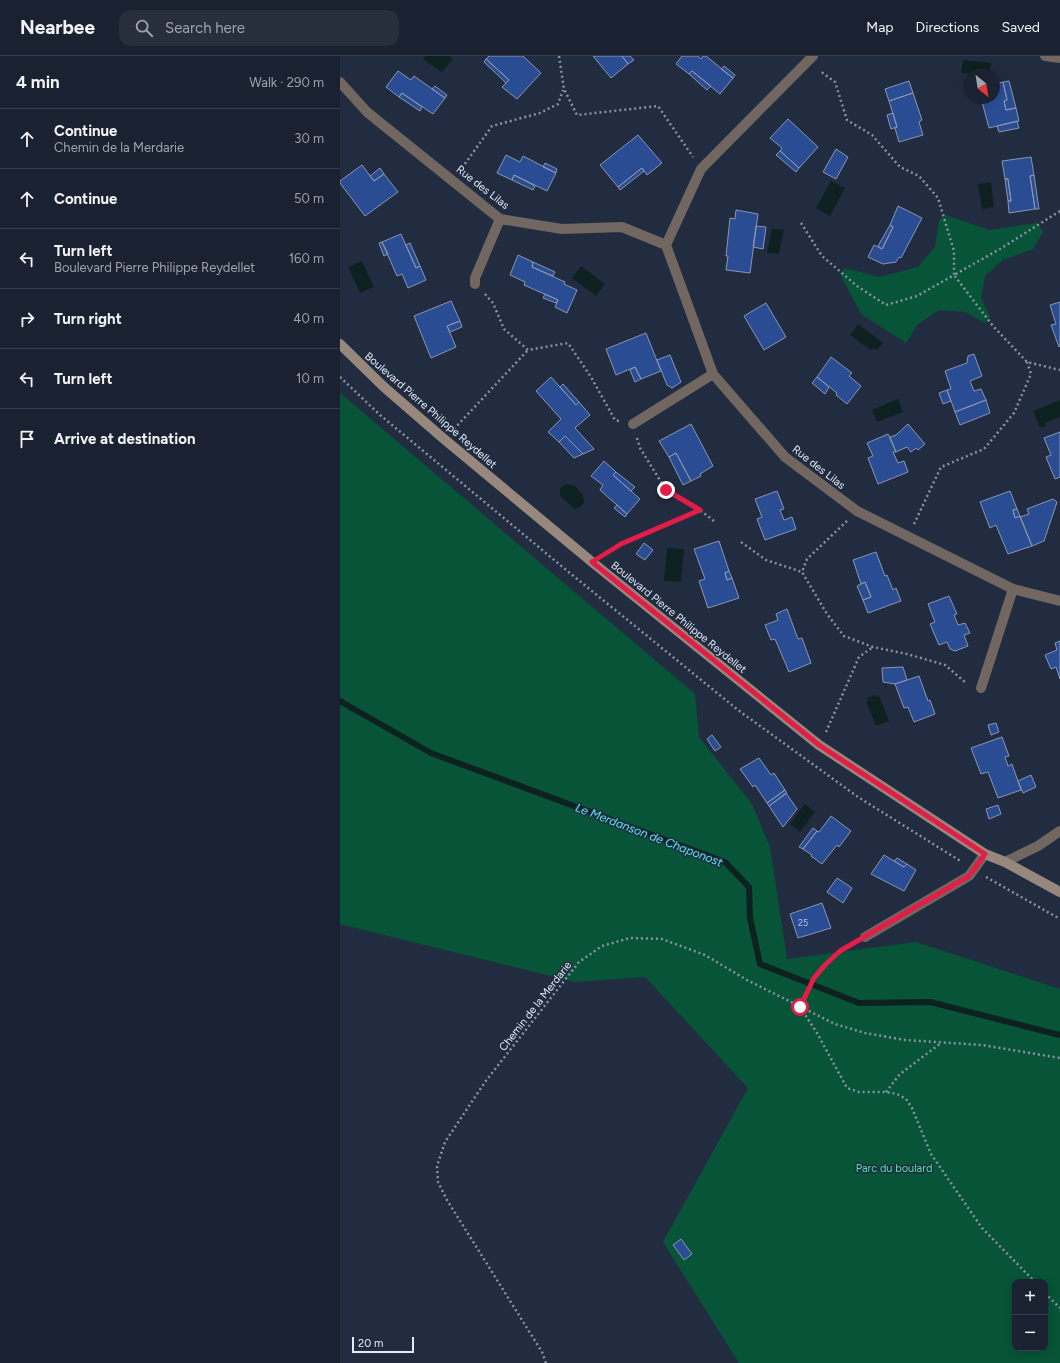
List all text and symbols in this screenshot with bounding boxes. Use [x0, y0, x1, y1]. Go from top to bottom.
search box [119, 10, 399, 46]
text: Nearbee [20, 16, 95, 39]
icon: search [133, 17, 155, 39]
text: Search here [165, 19, 245, 37]
text: Map [866, 19, 894, 36]
text: Directions [916, 19, 979, 36]
text: Saved [1001, 19, 1040, 36]
north arrow [964, 68, 1000, 104]
text: 4 min [16, 72, 60, 92]
text: Walk · 290 m [249, 75, 324, 90]
text: Continue [54, 122, 117, 140]
icon: ahead [16, 128, 38, 150]
text: 30 m [294, 131, 324, 146]
text: Chemin de la Merdarie [54, 140, 184, 155]
street label: Rue des Lilas [454, 163, 512, 212]
icon: ahead [16, 188, 38, 210]
text: Continue [54, 190, 117, 208]
text: 50 m [294, 191, 324, 206]
text: Turn left [54, 242, 112, 260]
icon: left [16, 248, 38, 270]
text: 160 m [289, 251, 324, 266]
text: Boulevard Pierre Philippe Reydellet [54, 260, 255, 275]
icon: right [16, 308, 38, 330]
text: Turn right [54, 310, 122, 328]
text: 40 m [293, 311, 324, 326]
street label: Boulevard Pierre Philippe Reydellet [362, 350, 499, 471]
icon: left [16, 368, 38, 390]
text: Turn left [54, 370, 112, 388]
text: 10 m [296, 371, 324, 386]
icon: arrive [16, 428, 38, 450]
text: Arrive at destination [54, 430, 195, 448]
street label: Rue des Lilas [790, 443, 848, 492]
route end [657, 481, 675, 499]
street label: Boulevard Pierre Philippe Reydellet [608, 559, 749, 676]
water label: Le Merdanson de Chaponost [573, 800, 725, 870]
house number: 25 [798, 917, 808, 928]
street label: Chemin de la Merdarie [496, 959, 574, 1054]
route start [791, 998, 809, 1016]
park label: Parc du boulard [856, 1162, 932, 1175]
map controls [1012, 1279, 1048, 1351]
button: + [1012, 1279, 1048, 1315]
button: − [1012, 1315, 1048, 1351]
scale bar [352, 1335, 414, 1354]
text: 20 m [358, 1337, 383, 1350]

